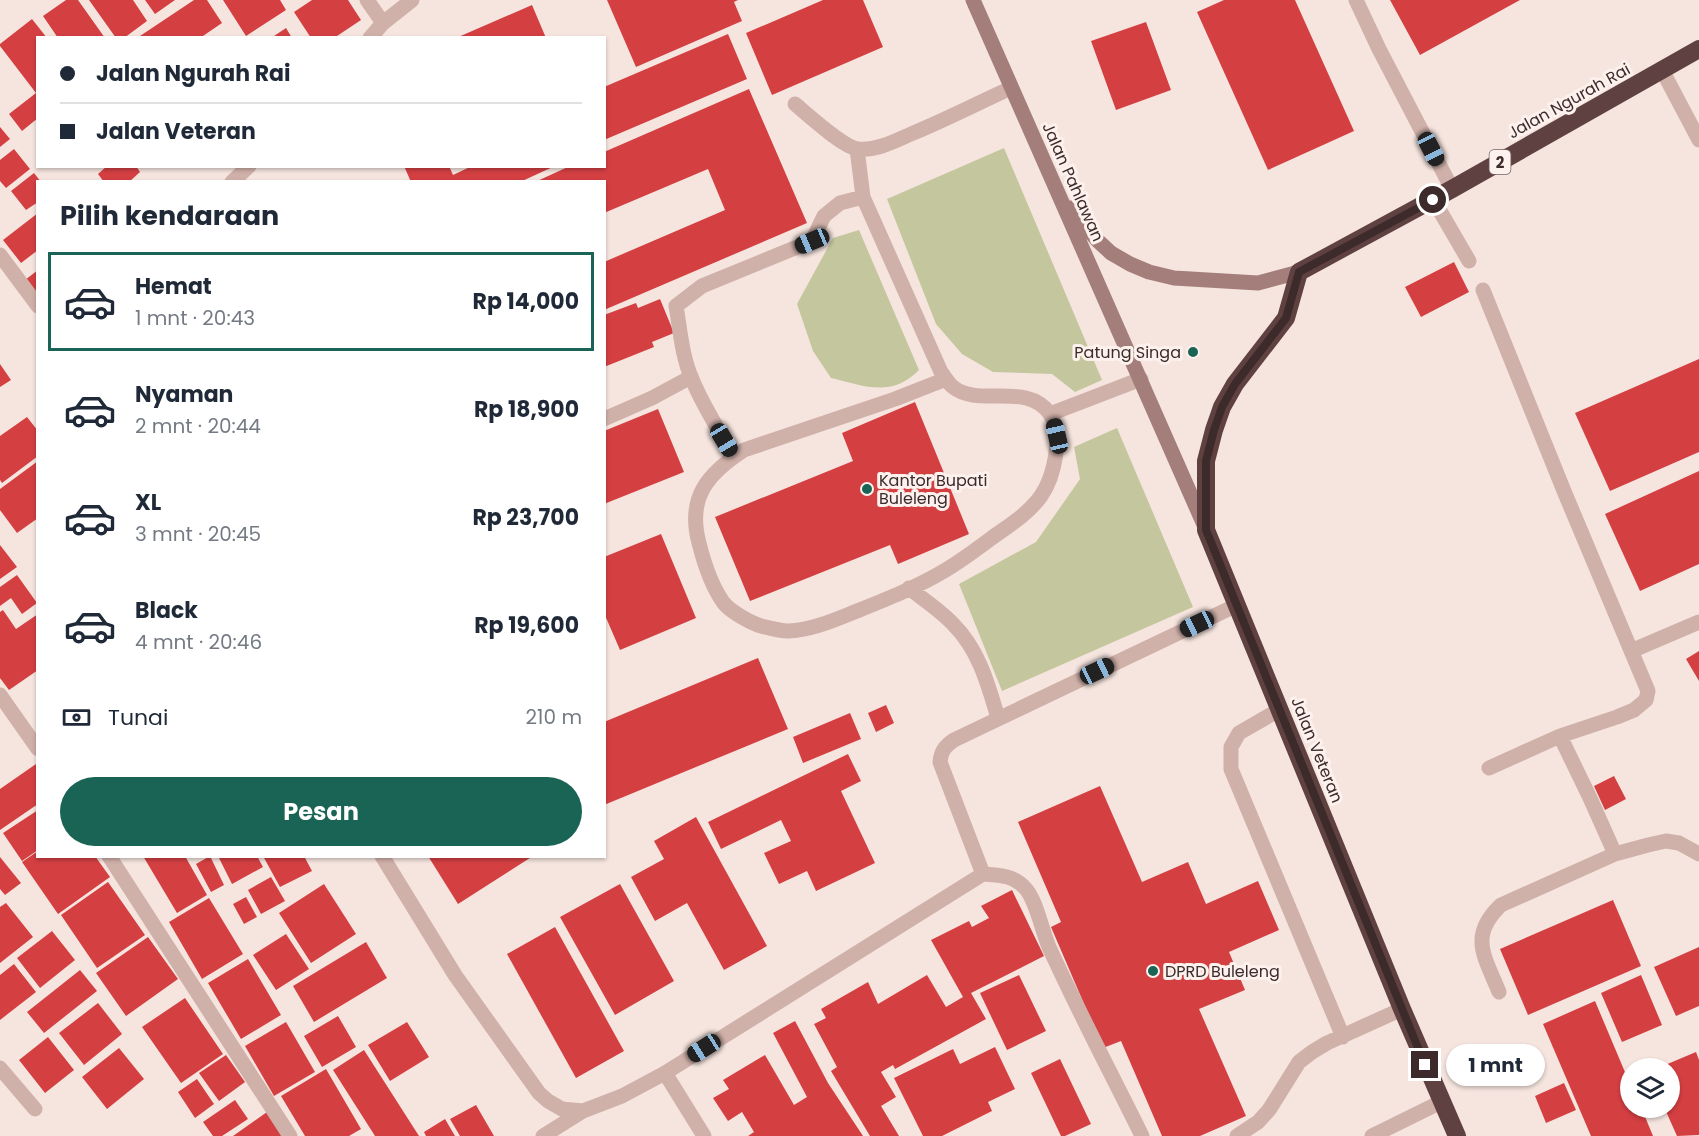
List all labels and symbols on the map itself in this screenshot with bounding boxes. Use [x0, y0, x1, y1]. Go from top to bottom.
street label: Jalan Ngurah Rai [1504, 58, 1634, 144]
street label: Jalan Pahlawan [1037, 119, 1109, 245]
car [1415, 129, 1447, 169]
road number: 2 [1490, 150, 1510, 174]
route start [1419, 186, 1446, 213]
car [792, 226, 832, 256]
place label: Patung Singa [1074, 341, 1181, 364]
marker: Patung Singa [1186, 345, 1200, 359]
car [1044, 416, 1070, 456]
car [707, 420, 741, 460]
place label: Kantor Bupati Buleleng [879, 469, 987, 510]
marker: Kantor Bupati Buleleng [860, 482, 874, 496]
car [1177, 608, 1217, 640]
car [1077, 655, 1117, 687]
street label: Jalan Veteran [1285, 694, 1349, 806]
place label: DPRD Buleleng [1165, 960, 1280, 983]
marker: DPRD Buleleng [1146, 964, 1160, 978]
car [684, 1031, 724, 1065]
callout: 1 mnt [1446, 1044, 1545, 1086]
route end [1411, 1051, 1438, 1078]

